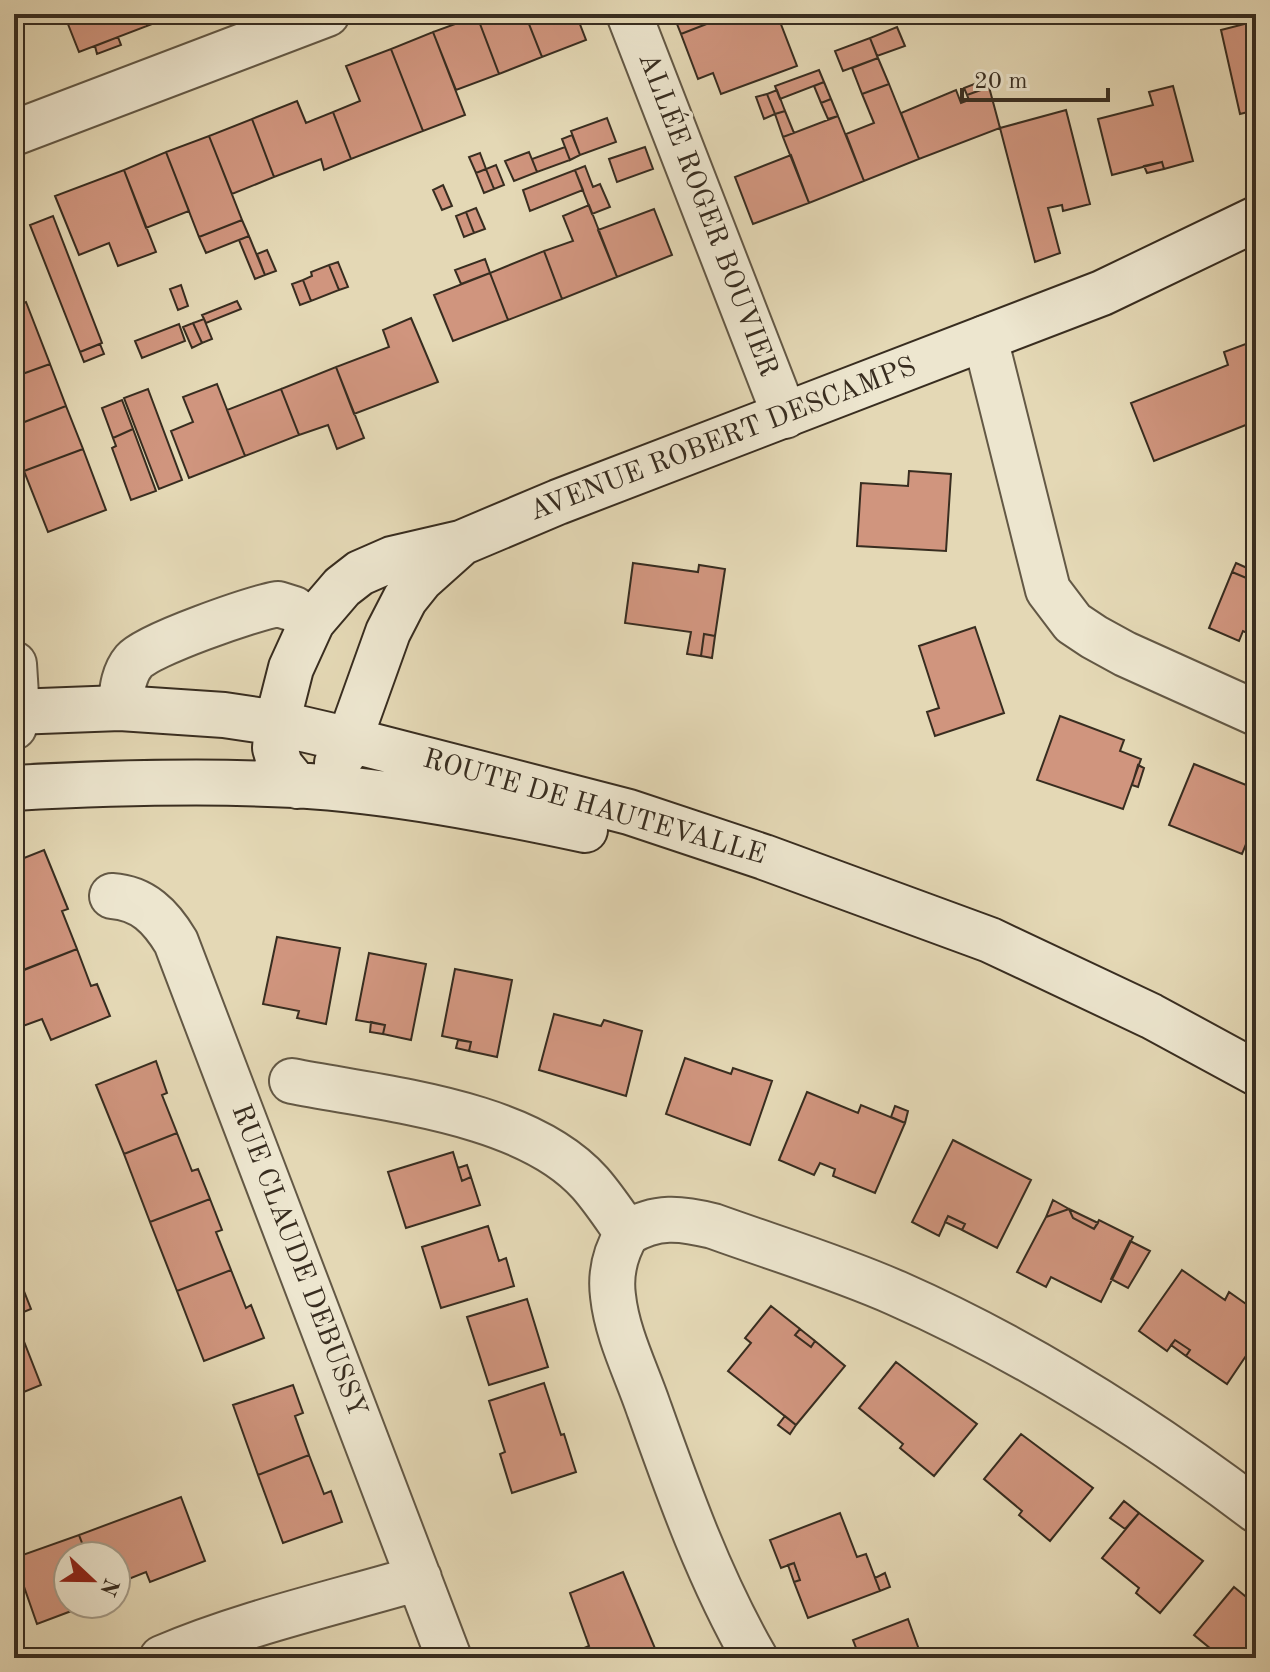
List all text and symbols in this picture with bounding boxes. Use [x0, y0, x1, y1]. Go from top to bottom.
street label: ALLÉE ROGER BOUVIER [632, 47, 786, 381]
scale bar [962, 52, 1108, 102]
text: 20 m [974, 70, 1028, 94]
street label: AVENUE ROBERT DESCAMPS [526, 353, 920, 527]
street label: ROUTE DE HAUTEVALLE [419, 746, 769, 870]
street label: RUE CLAUDE DEBUSSY [225, 1101, 371, 1421]
north arrow [52, 1540, 132, 1620]
text: N [95, 1575, 122, 1599]

